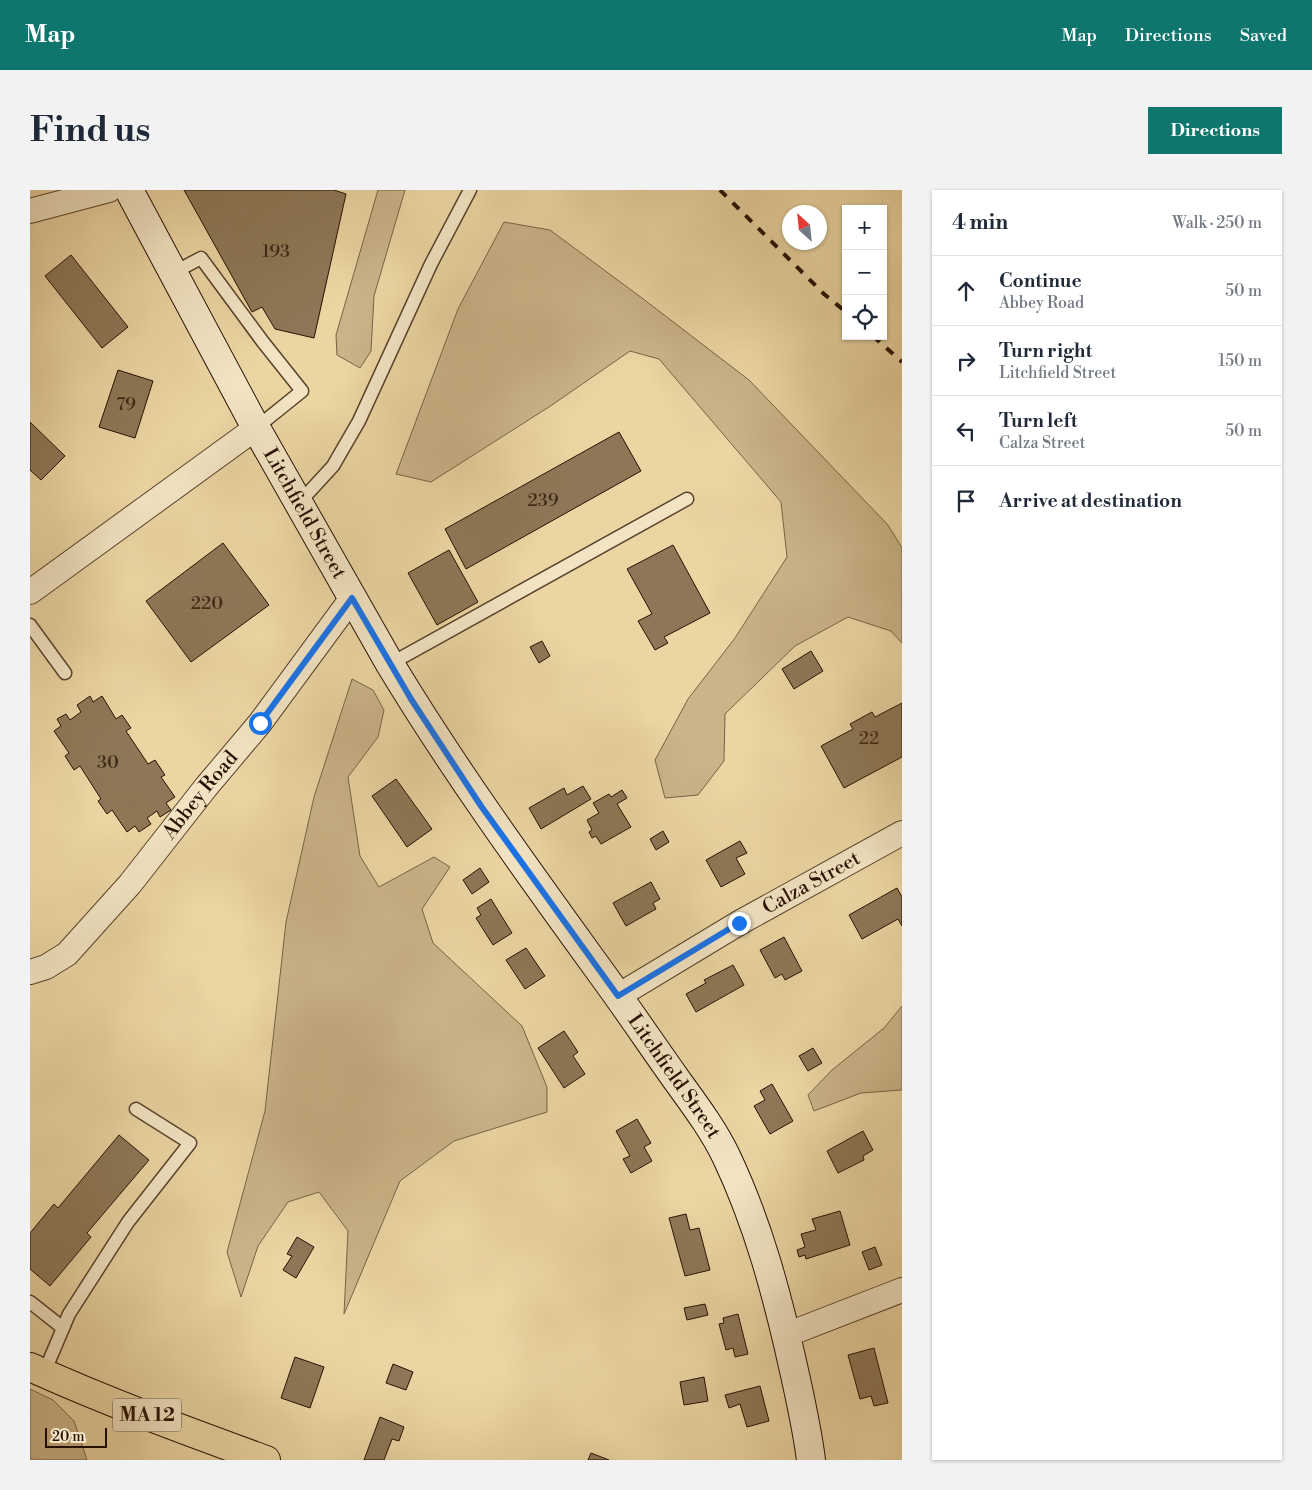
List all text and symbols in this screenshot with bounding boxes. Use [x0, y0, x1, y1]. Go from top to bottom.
text: Map [25, 20, 75, 50]
text: Map [1061, 24, 1097, 47]
text: Directions [1125, 24, 1212, 47]
text: Saved [1240, 24, 1287, 47]
button: Directions [1148, 107, 1282, 154]
text: Find us [30, 109, 150, 152]
north arrow [782, 205, 827, 250]
map controls [842, 205, 887, 340]
button: + [842, 205, 887, 250]
text: 4 min [952, 210, 1008, 236]
text: Walk · 250 m [1172, 213, 1262, 233]
house number: 193 [262, 240, 290, 263]
button: − [842, 250, 887, 295]
text: Continue [999, 269, 1082, 293]
icon: ahead [952, 277, 980, 305]
text: 50 m [1225, 281, 1262, 301]
text: Abbey Road [999, 293, 1084, 313]
button: locate [842, 295, 887, 340]
text: Turn right [999, 339, 1092, 363]
icon: right [952, 347, 980, 375]
text: 150 m [1218, 351, 1262, 371]
text: Litchfield Street [999, 363, 1116, 383]
house number: 79 [116, 393, 136, 416]
text: Turn left [999, 409, 1078, 433]
icon: left [952, 417, 980, 445]
text: 50 m [1225, 421, 1262, 441]
text: Calza Street [999, 433, 1085, 453]
street label: Litchfield Street [257, 444, 352, 583]
icon: arrive [952, 487, 980, 515]
house number: 239 [527, 489, 559, 512]
text: Arrive at destination [999, 489, 1182, 513]
house number: 220 [191, 592, 223, 615]
route start [249, 712, 272, 735]
house number: 22 [859, 727, 879, 750]
street label: Abbey Road [157, 745, 244, 845]
house number: 30 [97, 751, 119, 774]
street label: Calza Street [758, 846, 865, 920]
route end [728, 912, 751, 935]
street label: Litchfield Street [622, 1009, 726, 1143]
road number: MA 12 [113, 1398, 181, 1432]
scale bar [45, 1425, 108, 1448]
text: 20 m [52, 1428, 84, 1446]

